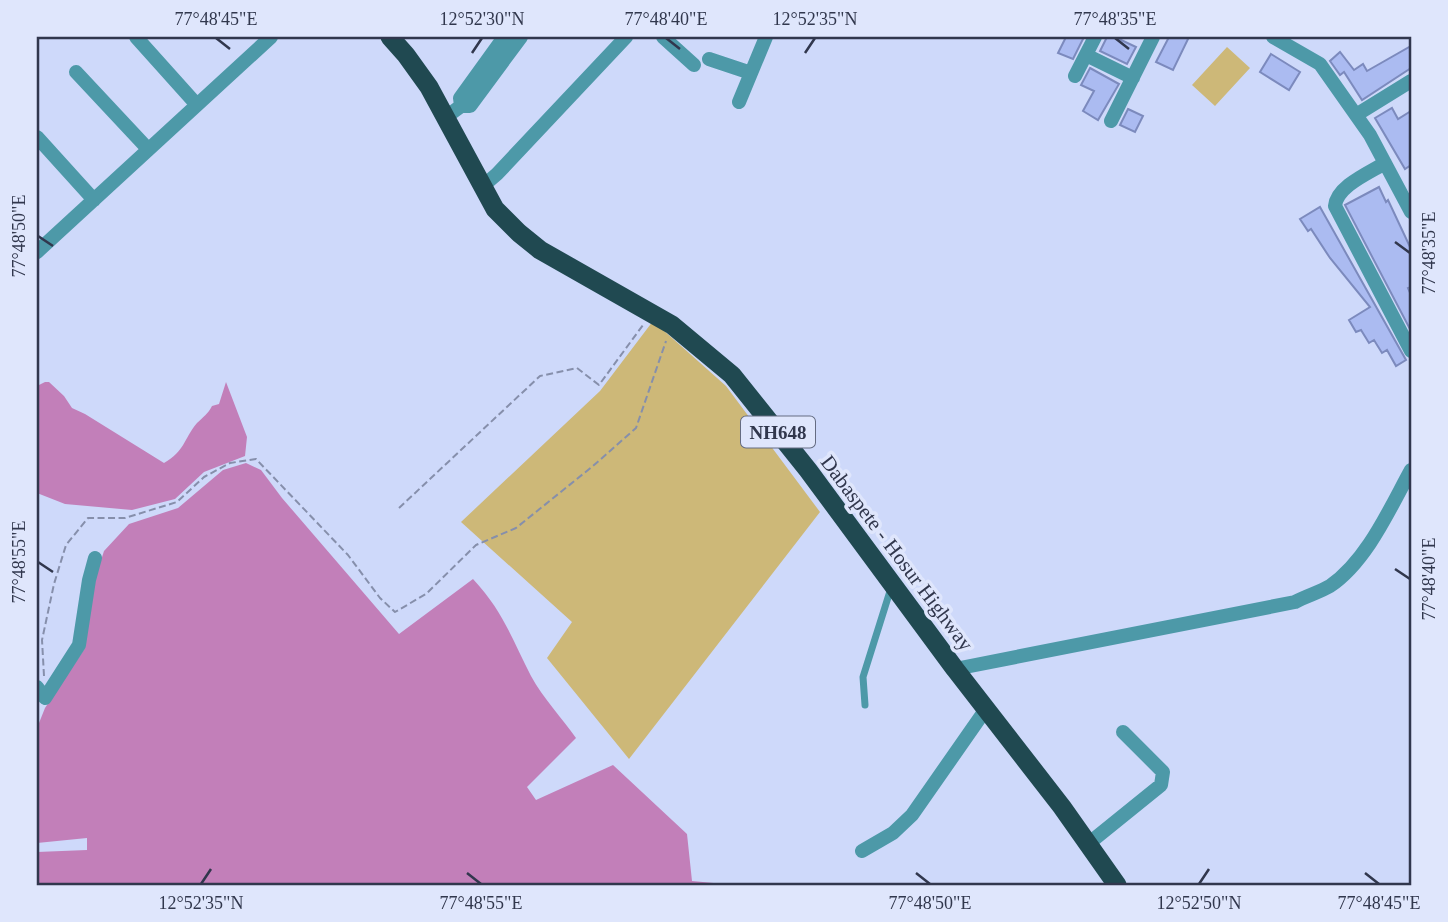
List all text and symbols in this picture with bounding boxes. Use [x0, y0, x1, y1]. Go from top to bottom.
text: 77°48'45"E [175, 9, 257, 29]
text: 12°52'30"N [440, 9, 524, 29]
text: 77°48'40"E [625, 9, 707, 29]
text: 12°52'35"N [773, 9, 857, 29]
text: 77°48'35"E [1074, 9, 1156, 29]
text: 77°48'50"E [9, 195, 29, 277]
text: 77°48'35"E [1419, 212, 1439, 294]
road number: NH648 [741, 416, 815, 448]
street label: Dabaspete - Hosur Highway [816, 451, 979, 656]
text: 77°48'55"E [9, 521, 29, 603]
text: 77°48'40"E [1419, 538, 1439, 620]
text: 12°52'35"N [159, 893, 243, 913]
text: 77°48'55"E [440, 893, 522, 913]
text: 77°48'50"E [889, 893, 971, 913]
text: 12°52'50"N [1157, 893, 1241, 913]
text: 77°48'45"E [1338, 893, 1420, 913]

